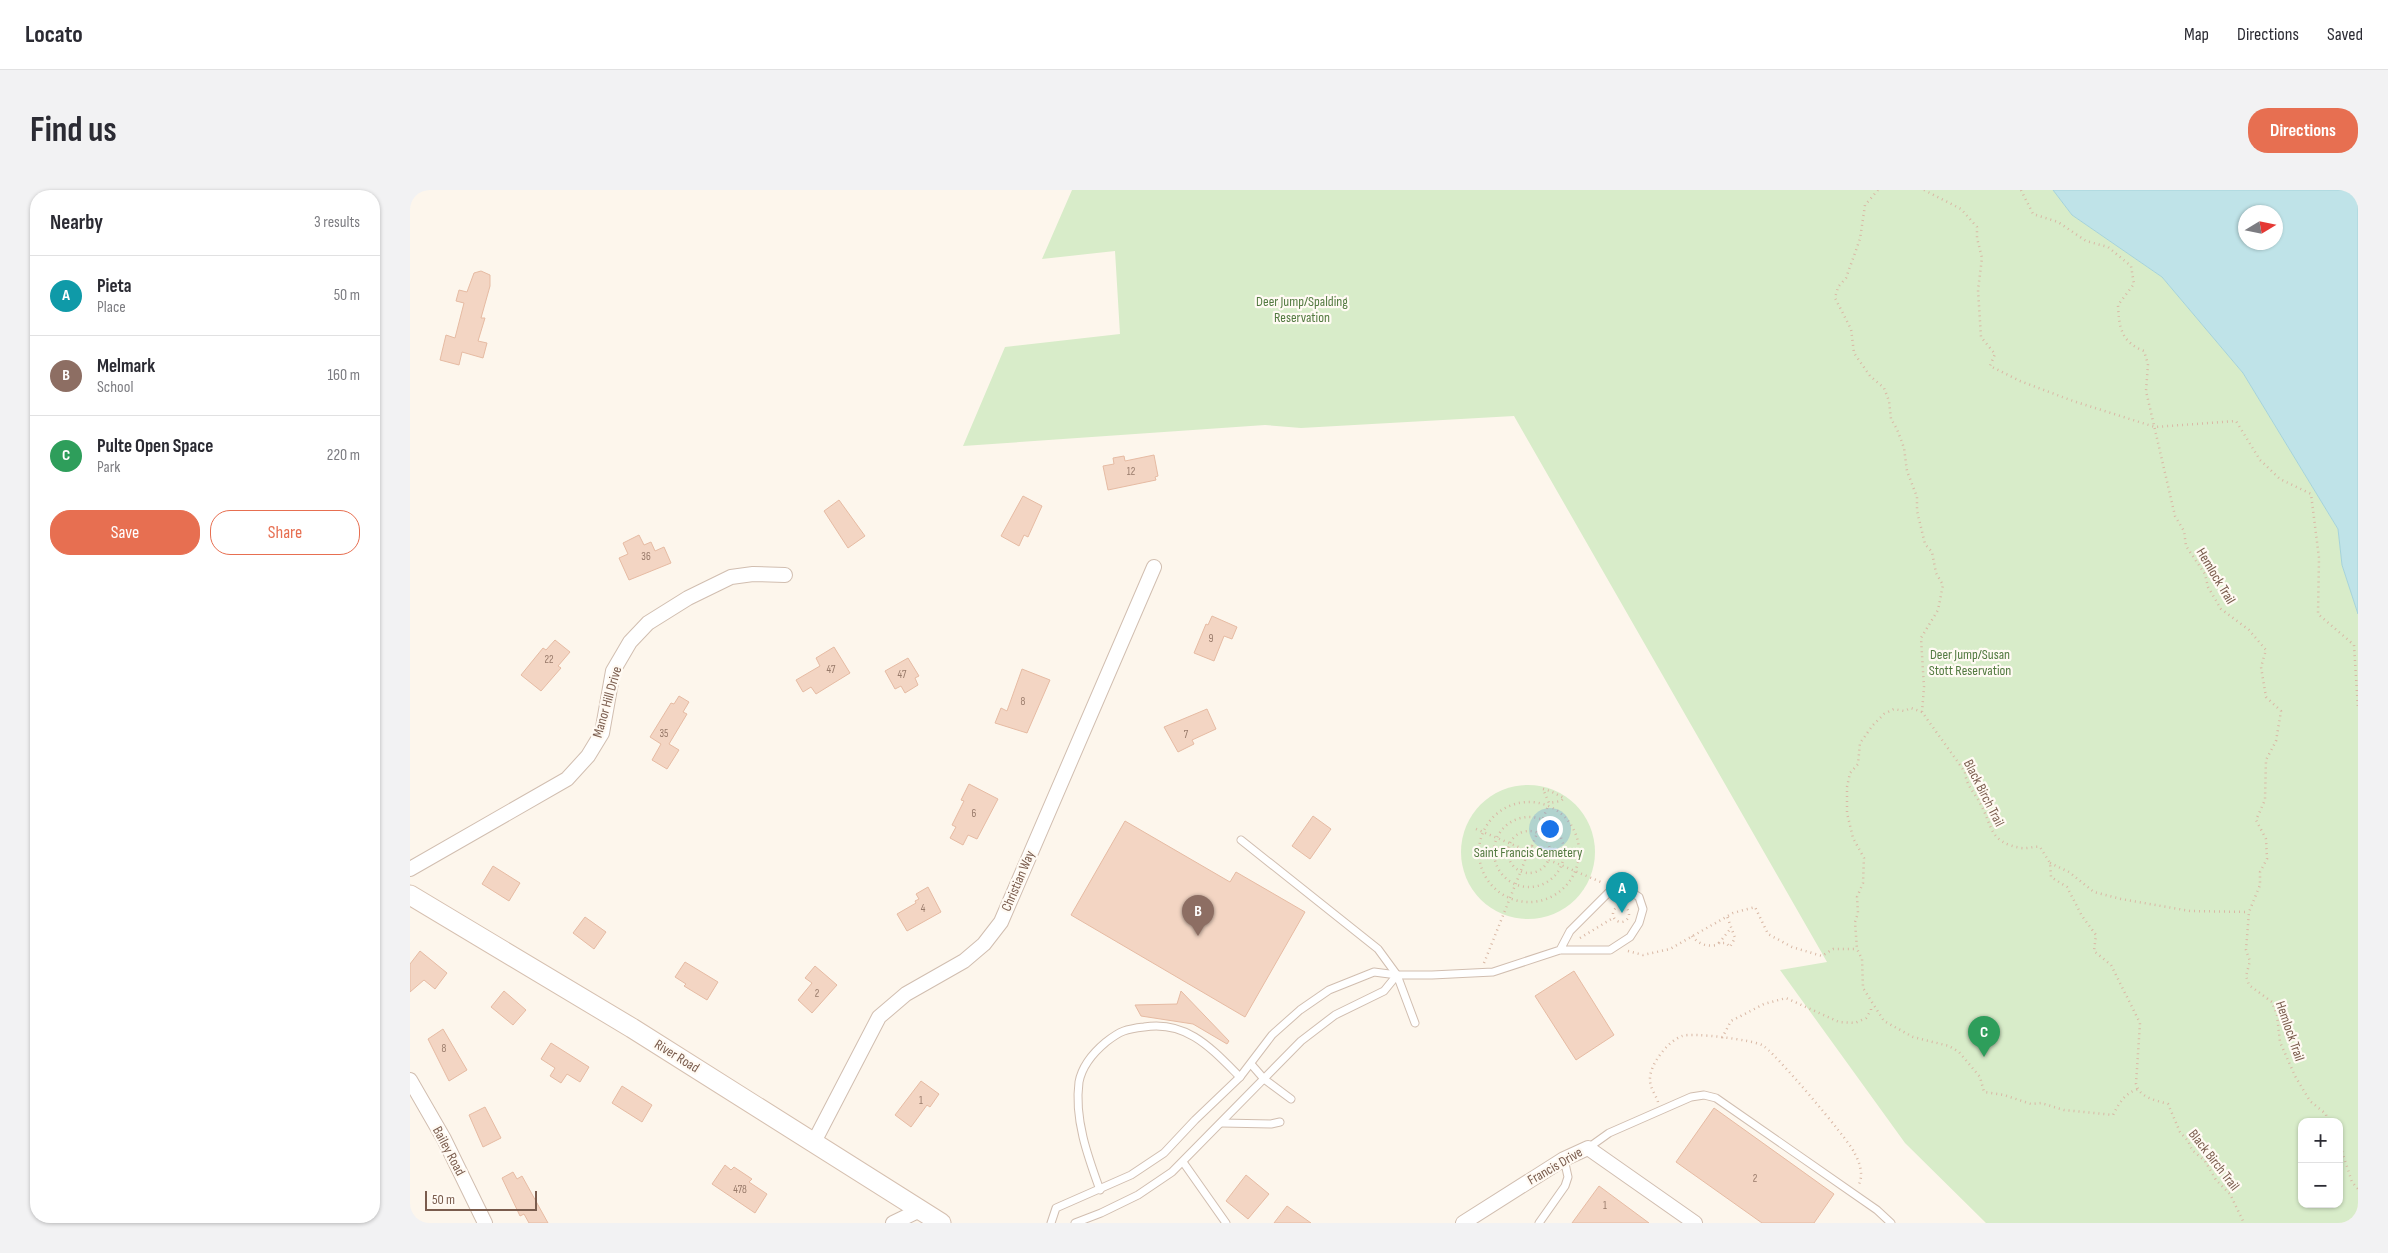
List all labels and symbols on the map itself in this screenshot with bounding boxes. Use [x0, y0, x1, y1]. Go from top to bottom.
north arrow [2238, 205, 2283, 250]
park label: Deer Jump/Spalding Reservation [1256, 293, 1348, 326]
house number: 12 [1127, 465, 1136, 478]
street label: Hemlock Trail [2193, 545, 2239, 607]
house number: 36 [641, 550, 651, 563]
house number: 9 [1209, 632, 1214, 645]
park label: Deer Jump/Susan Stott Reservation [1929, 646, 2011, 679]
house number: 22 [544, 653, 554, 666]
house number: 47 [827, 663, 836, 676]
street label: Manor Hill Drive [589, 664, 625, 740]
house number: 47 [898, 668, 907, 681]
house number: 8 [1021, 695, 1026, 708]
house number: 35 [659, 727, 669, 740]
house number: 7 [1184, 728, 1189, 741]
street label: Black Birch Trail [1960, 757, 2008, 829]
house number: 6 [972, 807, 977, 820]
your location [1537, 816, 1563, 842]
park label: Saint Francis Cemetery [1474, 844, 1583, 861]
street label: Christian Way [998, 848, 1039, 914]
pin: A [1606, 872, 1638, 913]
pin: B [1182, 895, 1214, 936]
house number: 4 [921, 902, 926, 915]
house number: 2 [815, 987, 820, 1000]
street label: Hemlock Trail [2272, 999, 2308, 1063]
pin: C [1968, 1016, 2000, 1057]
street label: River Road [651, 1036, 703, 1076]
house number: 8 [442, 1042, 447, 1055]
house number: 1 [919, 1094, 923, 1107]
street label: Bailey Road [429, 1123, 469, 1179]
street label: Black Birch Trail [2185, 1126, 2243, 1194]
street label: Francis Drive [1525, 1144, 1585, 1188]
house number: 2 [1753, 1172, 1758, 1185]
house number: 478 [733, 1183, 747, 1196]
scale bar [425, 1188, 538, 1211]
house number: 1 [1603, 1199, 1607, 1212]

